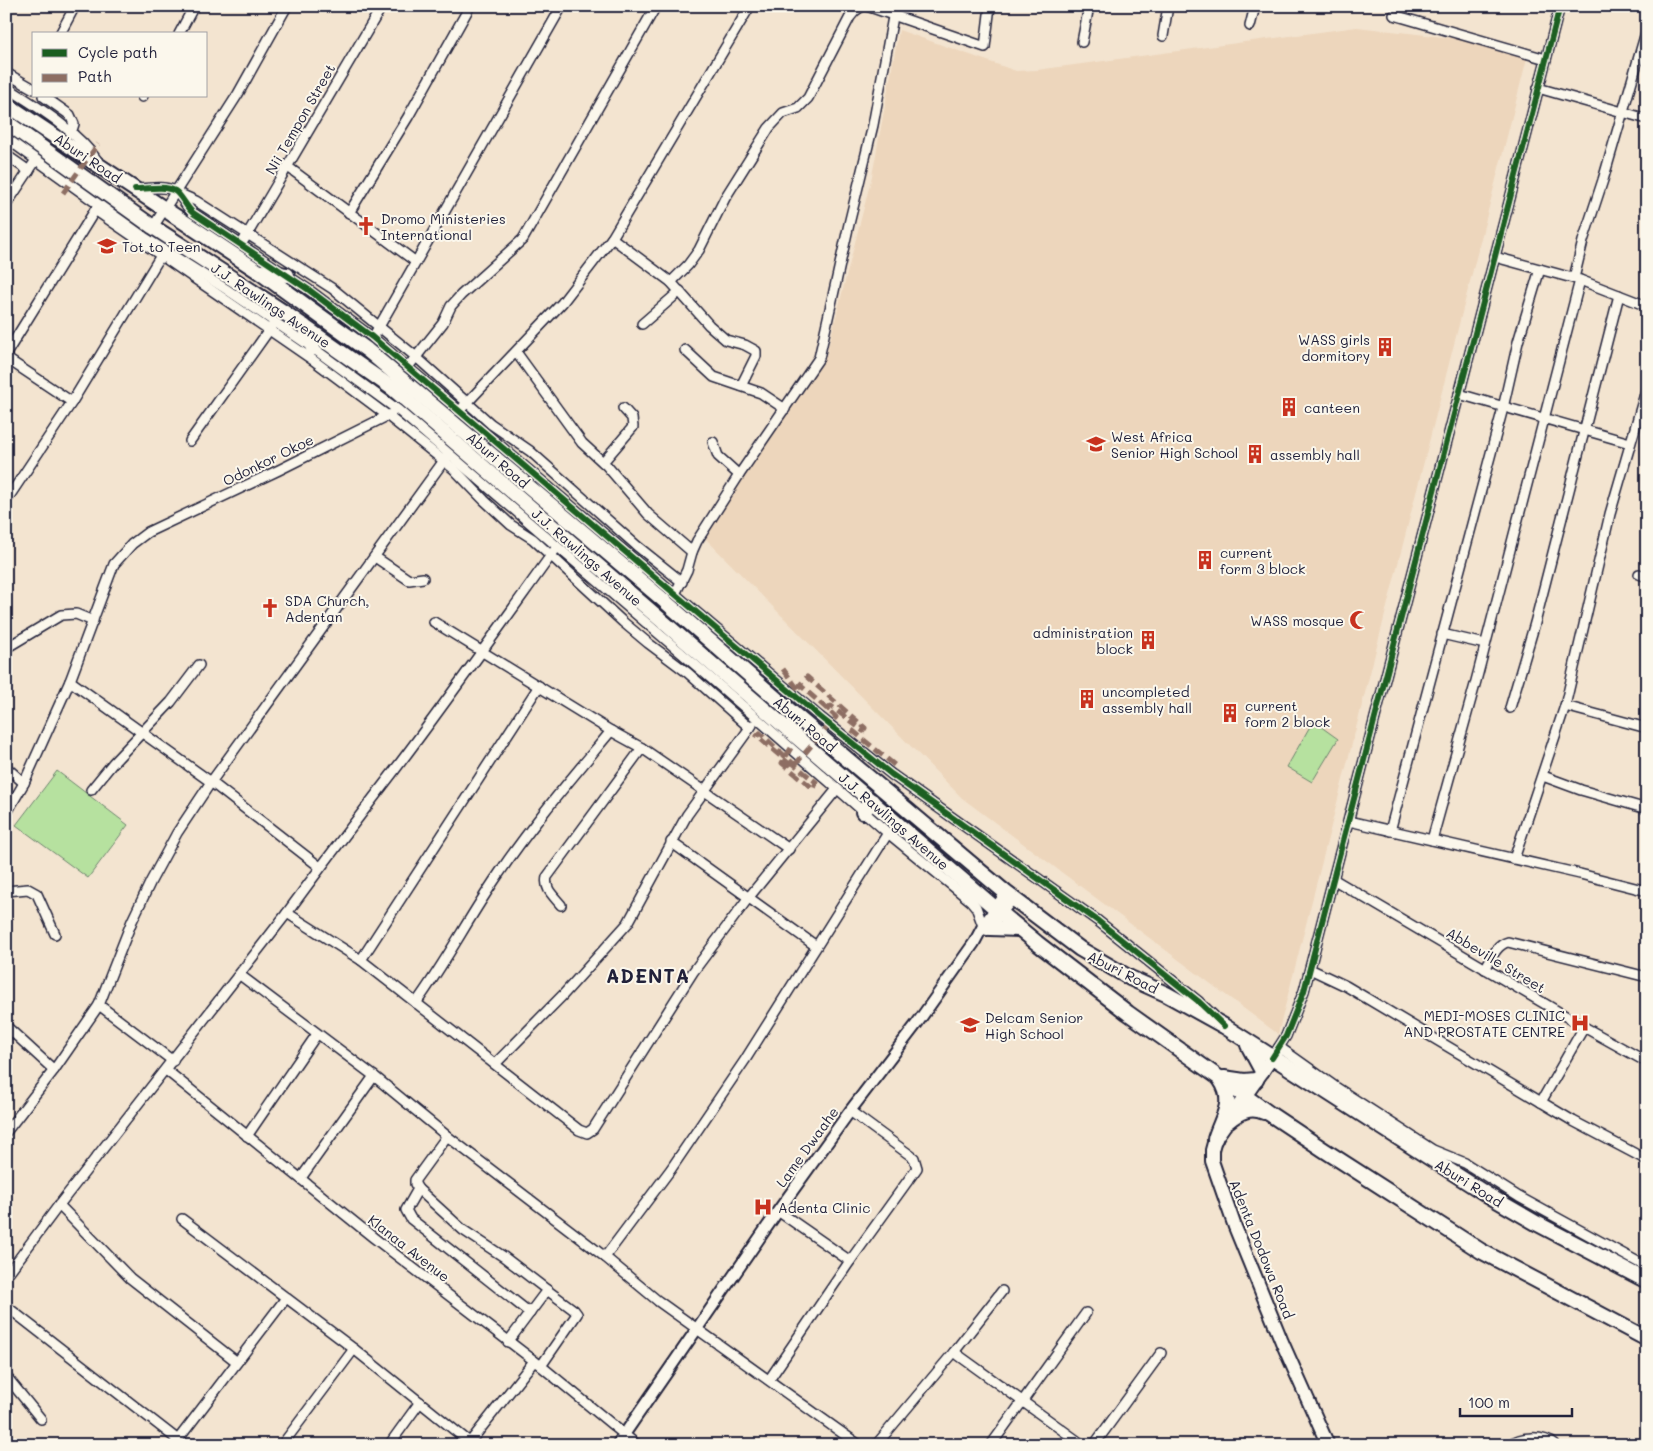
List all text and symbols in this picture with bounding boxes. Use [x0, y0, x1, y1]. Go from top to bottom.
legend [32, 32, 208, 98]
text: Cycle path [78, 42, 157, 62]
street label: Nii Tempon Street [261, 60, 339, 178]
text: Path [78, 66, 112, 86]
street label: Aburi Road [51, 129, 125, 187]
place label: Dromo Ministeries International [381, 209, 506, 244]
church icon: Dromo Ministeries International [355, 215, 377, 237]
school or university icon: Tot to Teen [96, 235, 118, 257]
place label: Tot to Teen [122, 237, 201, 256]
street label: J.J. Rawlings Avenue [208, 258, 334, 352]
place label: WASS girls dormitory [1298, 330, 1370, 365]
building icon: WASS girls dormitory [1374, 336, 1396, 358]
building icon: canteen [1278, 396, 1300, 418]
place label: canteen [1304, 398, 1360, 417]
place label: West Africa Senior High School [1111, 427, 1238, 462]
street label: Aburi Road [463, 428, 533, 492]
street label: Odonkor Okoe [219, 430, 317, 490]
school or university icon: West Africa Senior High School [1085, 433, 1107, 455]
building icon: assembly hall [1244, 443, 1266, 465]
place label: assembly hall [1270, 445, 1360, 464]
street label: J.J. Rawlings Avenue [528, 504, 646, 610]
place label: current form 3 block [1220, 543, 1306, 578]
building icon: current form 3 block [1194, 549, 1216, 571]
place label: SDA Church, Adentan [285, 591, 370, 626]
church icon: SDA Church, Adentan [259, 597, 281, 619]
mosque icon: WASS mosque [1348, 609, 1370, 631]
place label: WASS mosque [1250, 611, 1344, 630]
place label: administration block [1033, 623, 1133, 658]
building icon: administration block [1137, 629, 1159, 651]
place label: uncompleted assembly hall [1102, 682, 1192, 717]
building icon: uncompleted assembly hall [1076, 688, 1098, 710]
street label: Aburi Road [769, 692, 841, 756]
place label: current form 2 block [1245, 696, 1330, 731]
building icon: current form 2 block [1219, 702, 1241, 724]
street label: J.J. Rawlings Avenue [835, 768, 953, 874]
street label: Abbeville Street [1443, 923, 1549, 997]
street label: Aburi Road [1084, 946, 1162, 998]
district label: ADENTA [606, 963, 690, 988]
place label: MEDI-MOSES CLINIC AND PROSTATE CENTRE [1403, 1006, 1565, 1041]
place label: Delcam Senior High School [985, 1008, 1083, 1043]
hospital icon: MEDI-MOSES CLINIC AND PROSTATE CENTRE [1569, 1012, 1591, 1034]
school or university icon: Delcam Senior High School [959, 1014, 981, 1036]
street label: Lame Dwaahe [771, 1103, 843, 1191]
street label: Aburi Road [1431, 1155, 1507, 1212]
street label: Adenta Dodowa Road [1225, 1177, 1299, 1321]
hospital icon: Adenta Clinic [752, 1196, 774, 1218]
place label: Adenta Clinic [778, 1198, 870, 1217]
street label: Klanaa Avenue [364, 1210, 454, 1286]
scale bar [1460, 1386, 1573, 1418]
text: 100 m [1468, 1392, 1510, 1412]

